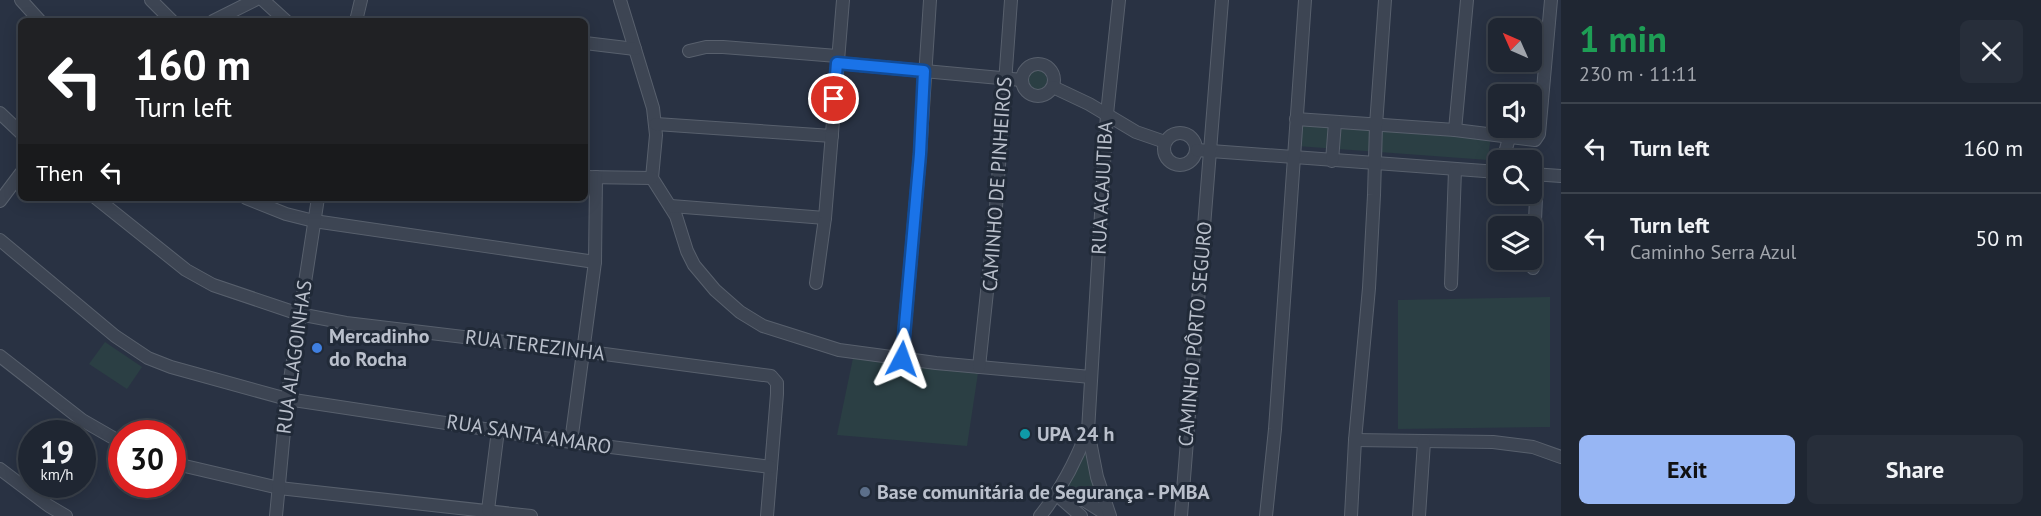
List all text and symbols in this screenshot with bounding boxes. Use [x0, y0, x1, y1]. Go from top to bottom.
text: 1 min [1579, 15, 1667, 62]
north arrow [1488, 18, 1542, 72]
map controls [1488, 18, 1542, 270]
button: close [1960, 20, 2023, 83]
text: 160 m [135, 37, 251, 92]
icon: left [36, 42, 114, 120]
text: 230 m · 11:11 [1579, 61, 1697, 87]
pin [808, 73, 859, 124]
street label: CAMINHO DE PINHEIROS [977, 76, 1017, 292]
icon: arrive [817, 82, 850, 115]
button: sound [1488, 84, 1542, 138]
text: Turn left [135, 90, 232, 124]
street label: RUA ACAJUTIBA [1086, 120, 1118, 255]
icon: left [1579, 132, 1612, 165]
text: Turn left [1630, 134, 1710, 162]
text: 160 m [1963, 134, 2023, 162]
button: search [1488, 150, 1542, 204]
icon: left [95, 156, 128, 189]
text: Then [36, 159, 83, 187]
text: Turn left [1630, 211, 1710, 239]
button: layers [1488, 216, 1542, 270]
street label: CAMINHO PÔRTO SEGURO [1172, 220, 1218, 448]
icon: left [1579, 222, 1612, 255]
text: 50 m [1975, 224, 2023, 252]
text: Caminho Serra Azul [1630, 239, 1796, 265]
street label: RUA ALAGOINHAS [270, 279, 318, 435]
place label: Mercadinho do Rocha [329, 323, 430, 372]
street label: RUA TEREZINHA [464, 324, 607, 366]
position arrow [870, 327, 934, 391]
marker: Mercadinho do Rocha [310, 341, 324, 355]
street label: RUA SANTA AMARO [445, 408, 613, 460]
speed limit sign: 30 [108, 420, 186, 498]
place label: UPA 24 h [1037, 421, 1114, 447]
marker: UPA 24 h [1018, 427, 1032, 441]
text: 19 [40, 432, 74, 471]
button: Exit [1579, 435, 1795, 504]
button: Share [1807, 435, 2023, 504]
text: km/h [41, 465, 73, 484]
place label: Base comunitária de Segurança - PMBA [877, 479, 1211, 505]
marker: Base comunitária de Segurança - PMBA [858, 485, 872, 499]

